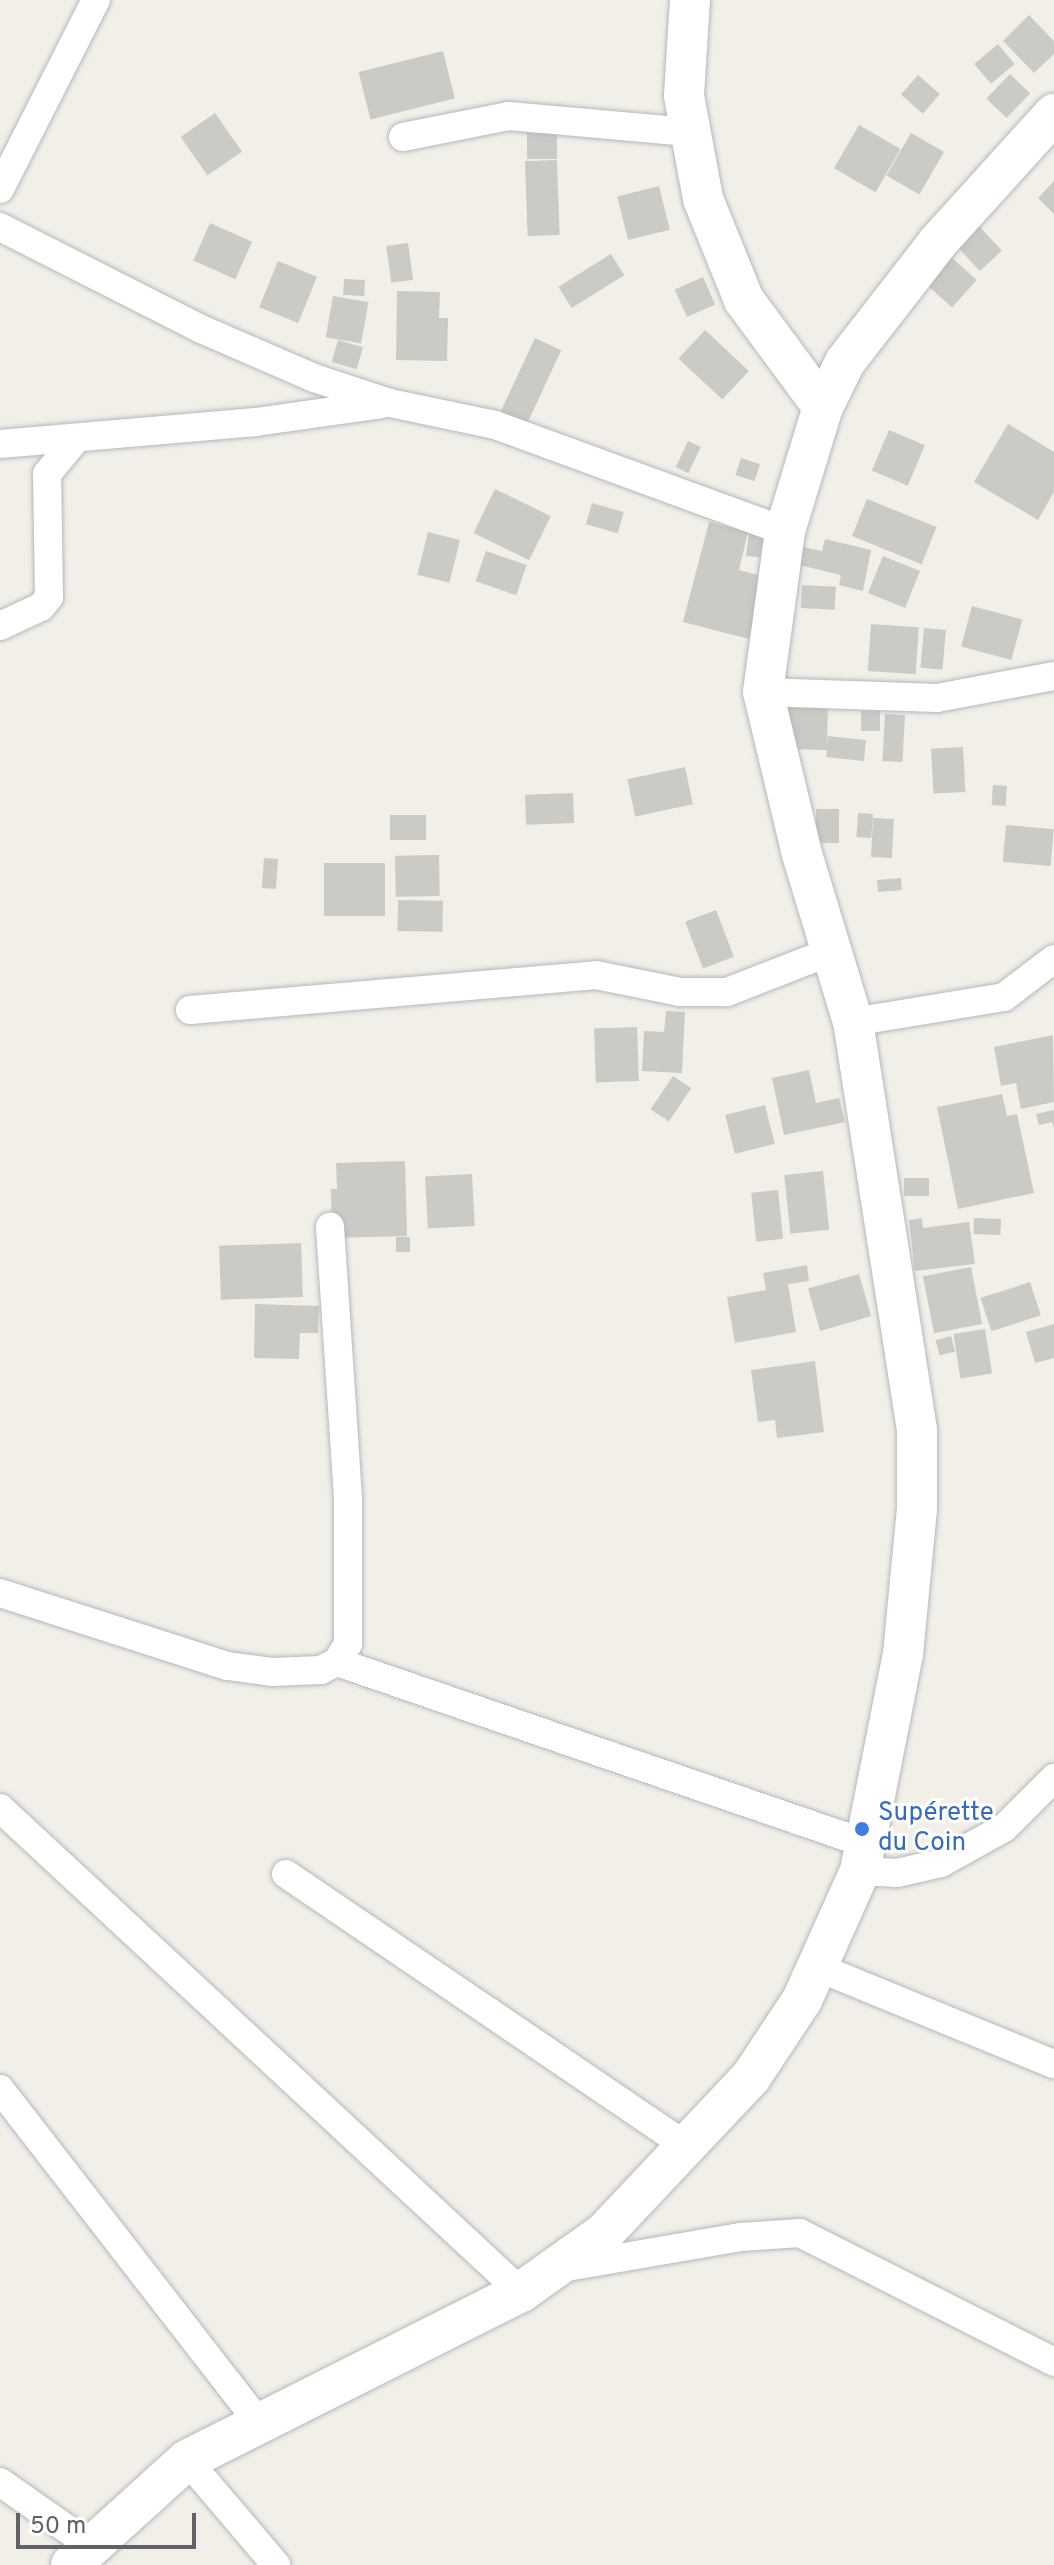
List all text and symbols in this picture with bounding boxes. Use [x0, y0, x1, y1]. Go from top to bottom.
place label: Supérette du Coin [878, 1798, 994, 1860]
marker: Supérette du Coin [853, 1820, 871, 1838]
scale bar [20, 2497, 200, 2547]
text: 50 m [30, 2512, 86, 2542]

